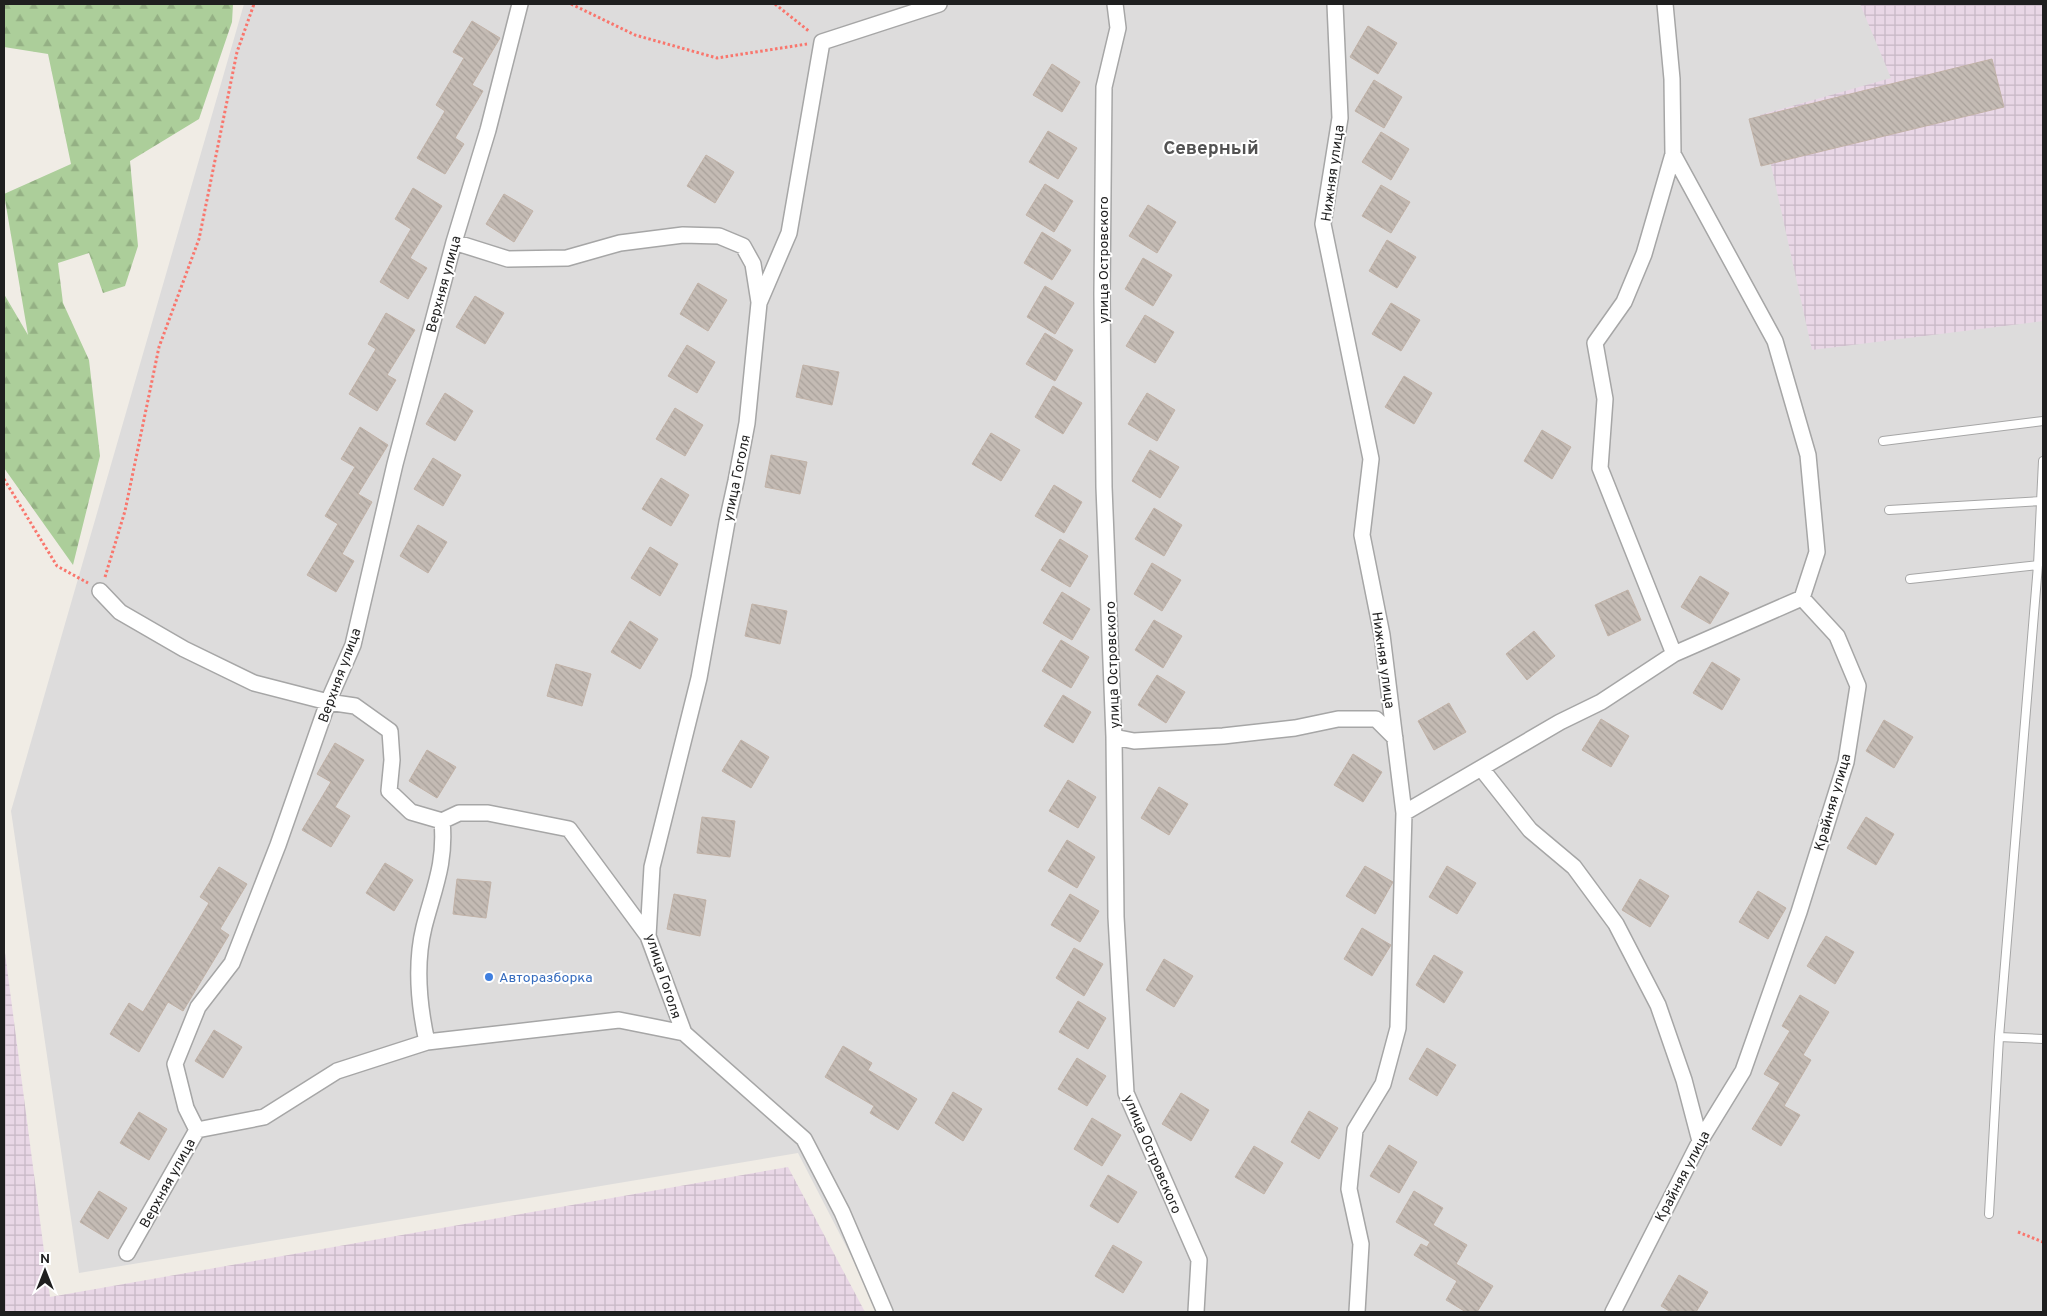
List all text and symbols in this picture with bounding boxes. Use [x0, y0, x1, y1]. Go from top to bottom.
street label: Нижняя улица [1318, 124, 1349, 223]
district label: Северный [1163, 137, 1259, 161]
street label: улица Островского [1096, 196, 1113, 324]
street label: Верхняя улица [423, 234, 466, 335]
street label: улица Гоголя [720, 433, 755, 523]
street label: улица Островского [1103, 601, 1124, 729]
street label: Нижняя улица [1367, 611, 1398, 710]
street label: Верхняя улица [315, 626, 365, 725]
street label: Крайняя улица [1811, 752, 1855, 853]
street label: улица Гоголя [641, 932, 684, 1021]
place label: Авторазборка [499, 970, 593, 987]
marker: Авторазборка [483, 971, 495, 983]
street label: улица Островского [1119, 1093, 1184, 1217]
street label: Крайняя улица [1652, 1128, 1714, 1225]
street label: Верхняя улица [137, 1136, 200, 1231]
north arrow [20, 1246, 70, 1296]
text: N [40, 1251, 50, 1268]

